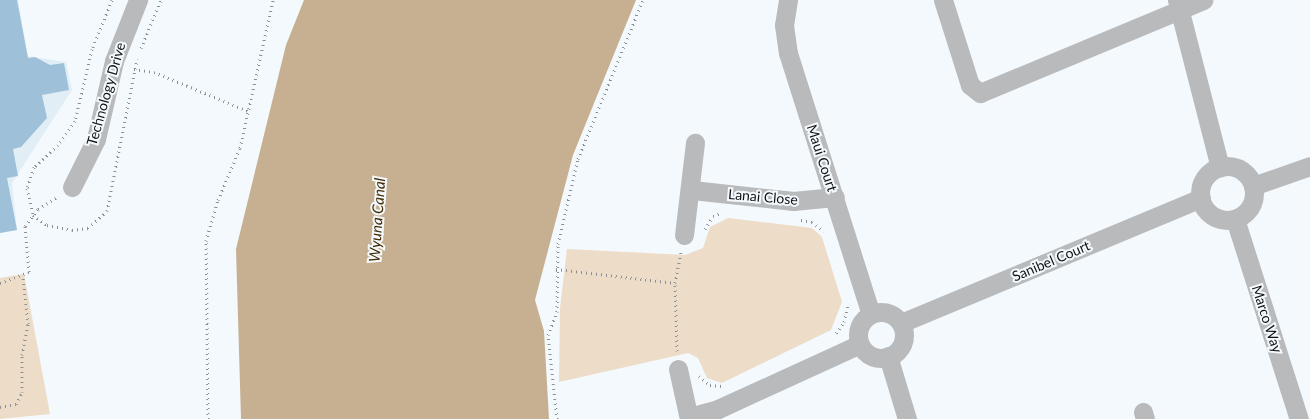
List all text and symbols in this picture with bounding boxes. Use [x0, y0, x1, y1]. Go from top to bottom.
street label: Technology Drive [83, 40, 129, 148]
street label: Maui Court [803, 122, 841, 194]
water label: Wyuna Canal [365, 177, 389, 263]
street label: Lanai Close [727, 186, 799, 208]
street label: Sanibel Court [1010, 237, 1092, 285]
street label: Marco Way [1248, 283, 1286, 355]

